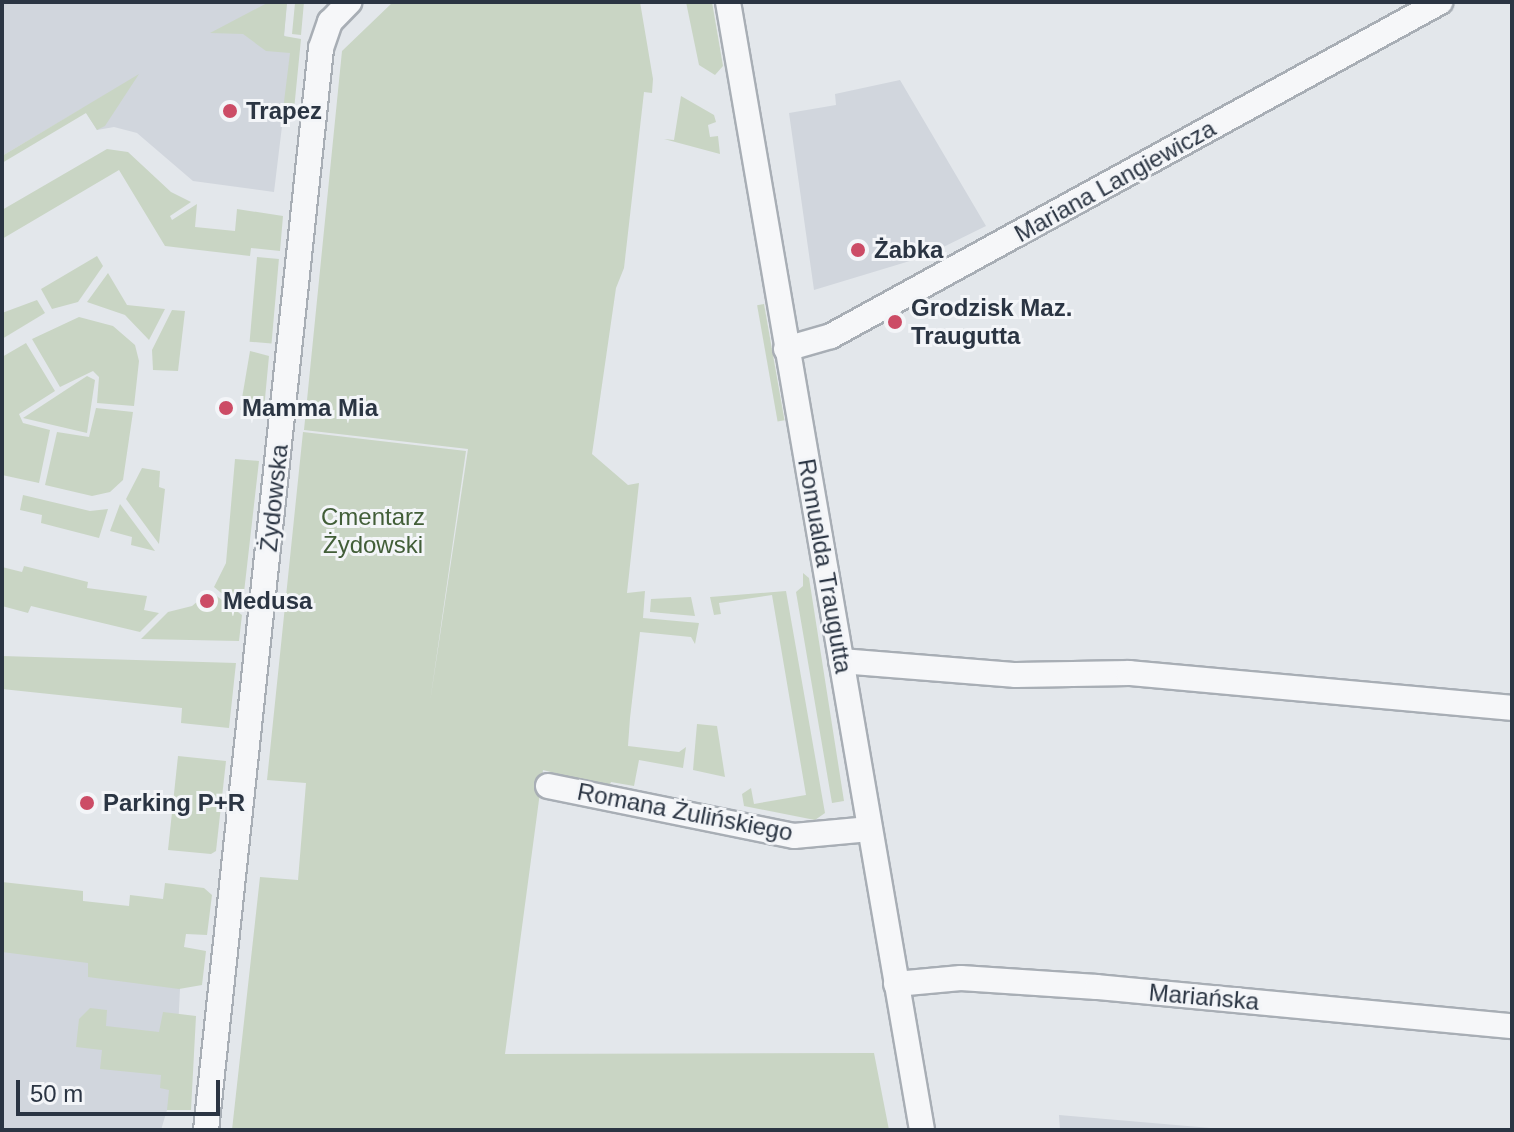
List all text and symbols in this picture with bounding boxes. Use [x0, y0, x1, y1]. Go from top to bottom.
place label: Trapez [246, 97, 322, 125]
marker: Trapez [221, 102, 239, 120]
street label: Mariana Langiewicza [1009, 114, 1221, 248]
place label: Żabka [874, 236, 943, 264]
marker: Żabka [849, 241, 867, 259]
place label: Grodzisk Maz. Traugutta [911, 294, 1072, 350]
marker: Grodzisk Maz. Traugutta [886, 313, 904, 331]
place label: Mamma Mia [242, 394, 378, 422]
marker: Mamma Mia [217, 399, 235, 417]
street label: Żydowska [254, 443, 294, 553]
street label: Romualda Traugutta [792, 456, 858, 676]
park label: Cmentarz Żydowski [321, 503, 425, 559]
place label: Medusa [223, 587, 312, 615]
marker: Medusa [198, 592, 216, 610]
street label: Romana Żulińskiego [575, 777, 795, 847]
place label: Parking P+R [103, 789, 245, 817]
marker: Parking P+R [78, 794, 96, 812]
street label: Mariańska [1148, 978, 1260, 1016]
scale bar [20, 1064, 224, 1114]
text: 50 m [30, 1080, 83, 1107]

